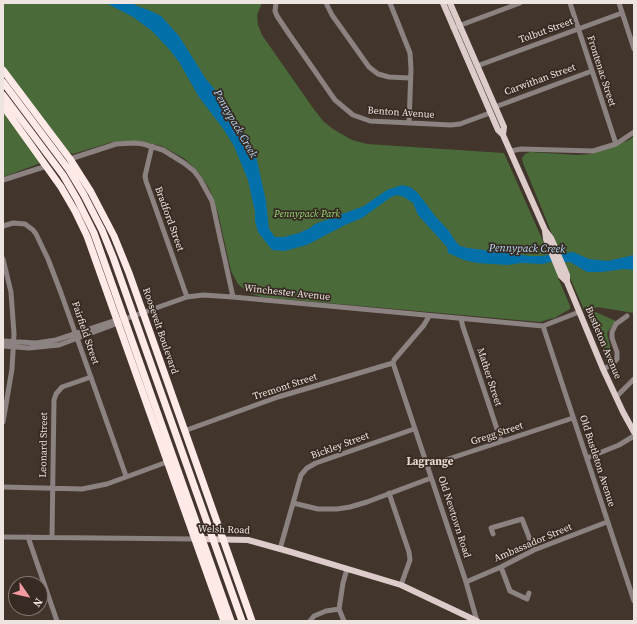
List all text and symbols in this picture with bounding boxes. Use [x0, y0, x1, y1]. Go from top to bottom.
street label: Tolbut Street [517, 16, 575, 46]
street label: Frontenac Street [584, 34, 618, 108]
street label: Carwithan Street [503, 62, 577, 98]
water label: Pennypack Creek [210, 88, 260, 160]
street label: Benton Avenue [367, 105, 435, 121]
street label: Bradford Street [152, 185, 186, 253]
park label: Pennypack Park [274, 208, 340, 220]
water label: Pennypack Creek [489, 242, 565, 256]
street label: Winchester Avenue [243, 283, 331, 303]
street label: Roosevelt Boulevard [140, 286, 180, 376]
street label: Fairfield Street [69, 300, 101, 366]
street label: Bustleton Avenue [582, 305, 624, 381]
street label: Mather Street [474, 346, 504, 408]
street label: Tremont Street [251, 371, 319, 403]
street label: Leonard Street [37, 412, 51, 478]
street label: Old Bustleton Avenue [577, 414, 617, 508]
street label: Gregg Street [469, 420, 525, 448]
street label: Bickley Street [309, 430, 371, 462]
district label: Lagrange [406, 455, 454, 469]
street label: Old Newtown Road [435, 475, 473, 559]
street label: Ambassador Street [492, 521, 574, 565]
street label: Welsh Road [198, 523, 250, 537]
north arrow [8, 576, 48, 616]
text: N [29, 595, 46, 610]

